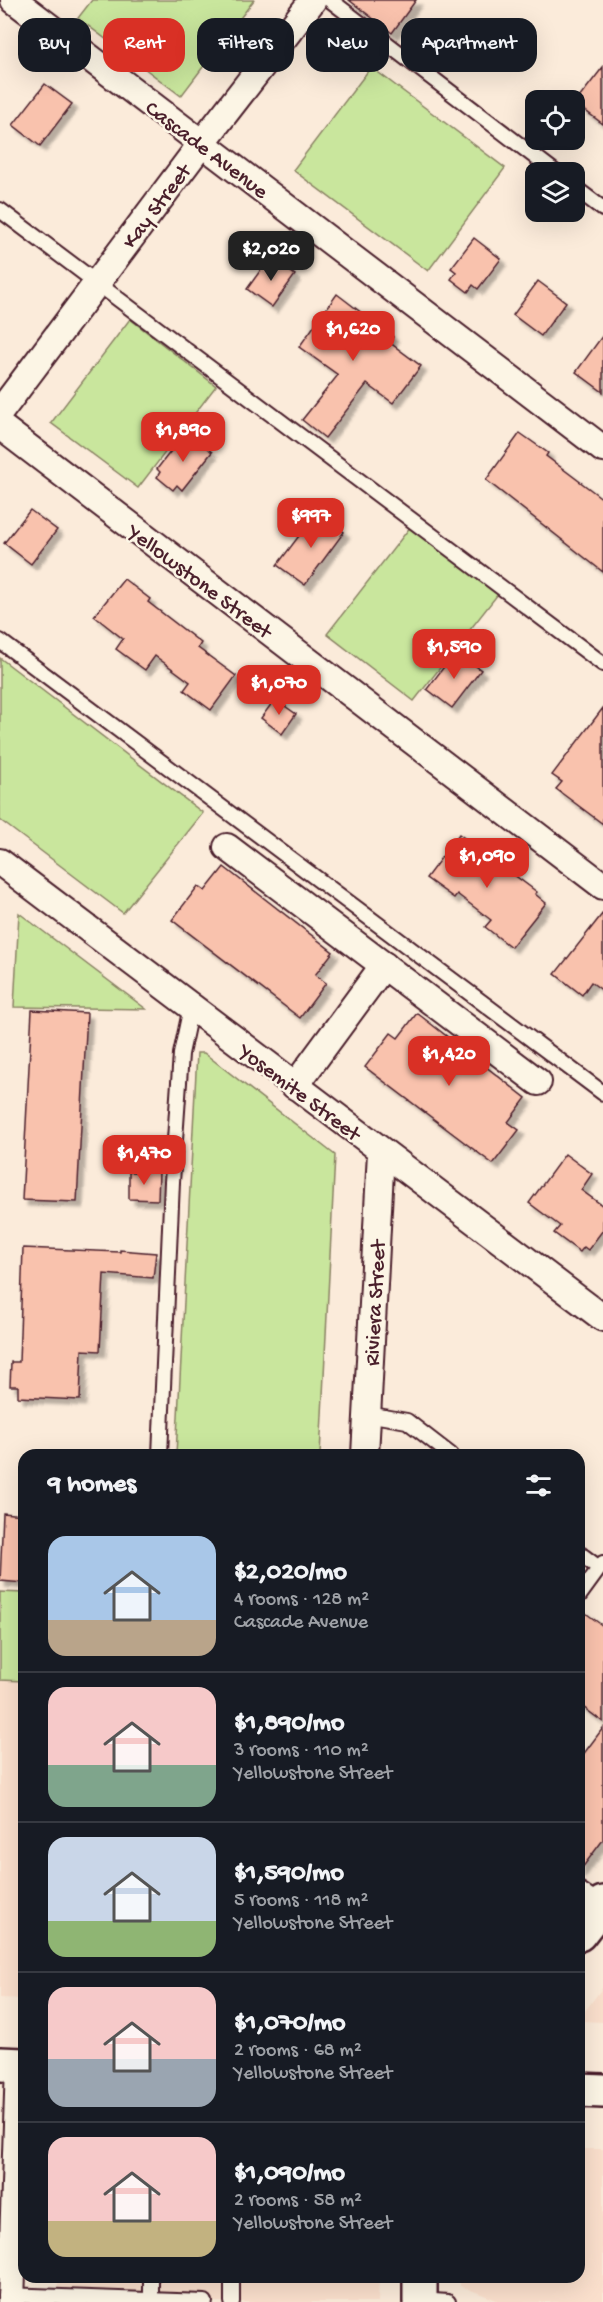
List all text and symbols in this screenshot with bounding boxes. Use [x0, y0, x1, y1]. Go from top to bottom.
chip: Buy [18, 18, 91, 72]
chip: Rent [103, 18, 185, 72]
chip: Filters [197, 18, 294, 72]
chip: New [306, 18, 389, 72]
chip: Apartment [401, 18, 537, 72]
map controls [525, 90, 585, 222]
button: locate [525, 90, 585, 150]
street label: Cascade Avenue [139, 96, 273, 206]
street label: Kay Street [118, 158, 200, 255]
button: layers [525, 162, 585, 222]
pin: $2,020 [222, 231, 320, 282]
text: $2,020 [242, 239, 300, 262]
pin: $1,620 [304, 311, 402, 362]
text: $1,620 [326, 319, 380, 342]
pin: $1,890 [134, 412, 232, 463]
text: $1,890 [155, 420, 211, 443]
pin: $997 [275, 498, 347, 549]
text: $997 [291, 506, 331, 529]
street label: Yellowstone Street [120, 519, 277, 647]
pin: $1,590 [405, 629, 503, 680]
text: $1,590 [426, 637, 482, 660]
pin: $1,070 [230, 665, 328, 716]
text: $1,070 [251, 673, 307, 696]
pin: $1,090 [438, 838, 536, 889]
text: $1,090 [459, 846, 515, 869]
pin: $1,420 [400, 1036, 498, 1087]
street label: Yosemite Street [231, 1039, 366, 1150]
text: $1,420 [422, 1044, 476, 1067]
pin: $1,470 [95, 1135, 193, 1186]
text: $1,470 [117, 1143, 171, 1166]
street label: Riviera Street [361, 1238, 393, 1367]
icon: filters [522, 1469, 555, 1502]
text: 9 homes [48, 1470, 136, 1501]
text: $2,020/mo [234, 1558, 347, 1589]
icon: home [96, 1560, 168, 1632]
text: 4 rooms · 128 m² [234, 1589, 369, 1612]
text: Cascade Avenue [234, 1612, 368, 1635]
text: $1,890/mo [234, 1709, 345, 1740]
icon: home [96, 1711, 168, 1783]
text: 3 rooms · 110 m² [234, 1740, 369, 1763]
text: Yellowstone Street [234, 1763, 392, 1786]
text: $1,590/mo [234, 1859, 344, 1890]
icon: home [96, 1861, 168, 1933]
text: 5 rooms · 118 m² [234, 1890, 368, 1913]
text: Yellowstone Street [234, 1913, 392, 1936]
text: $1,070/mo [234, 2009, 346, 2040]
icon: home [96, 2011, 168, 2083]
text: 2 rooms · 68 m² [234, 2040, 362, 2063]
text: Yellowstone Street [234, 2063, 392, 2086]
text: $1,090/mo [234, 2159, 345, 2190]
icon: home [96, 2161, 168, 2233]
text: 2 rooms · 58 m² [234, 2190, 362, 2213]
text: Yellowstone Street [234, 2213, 392, 2236]

